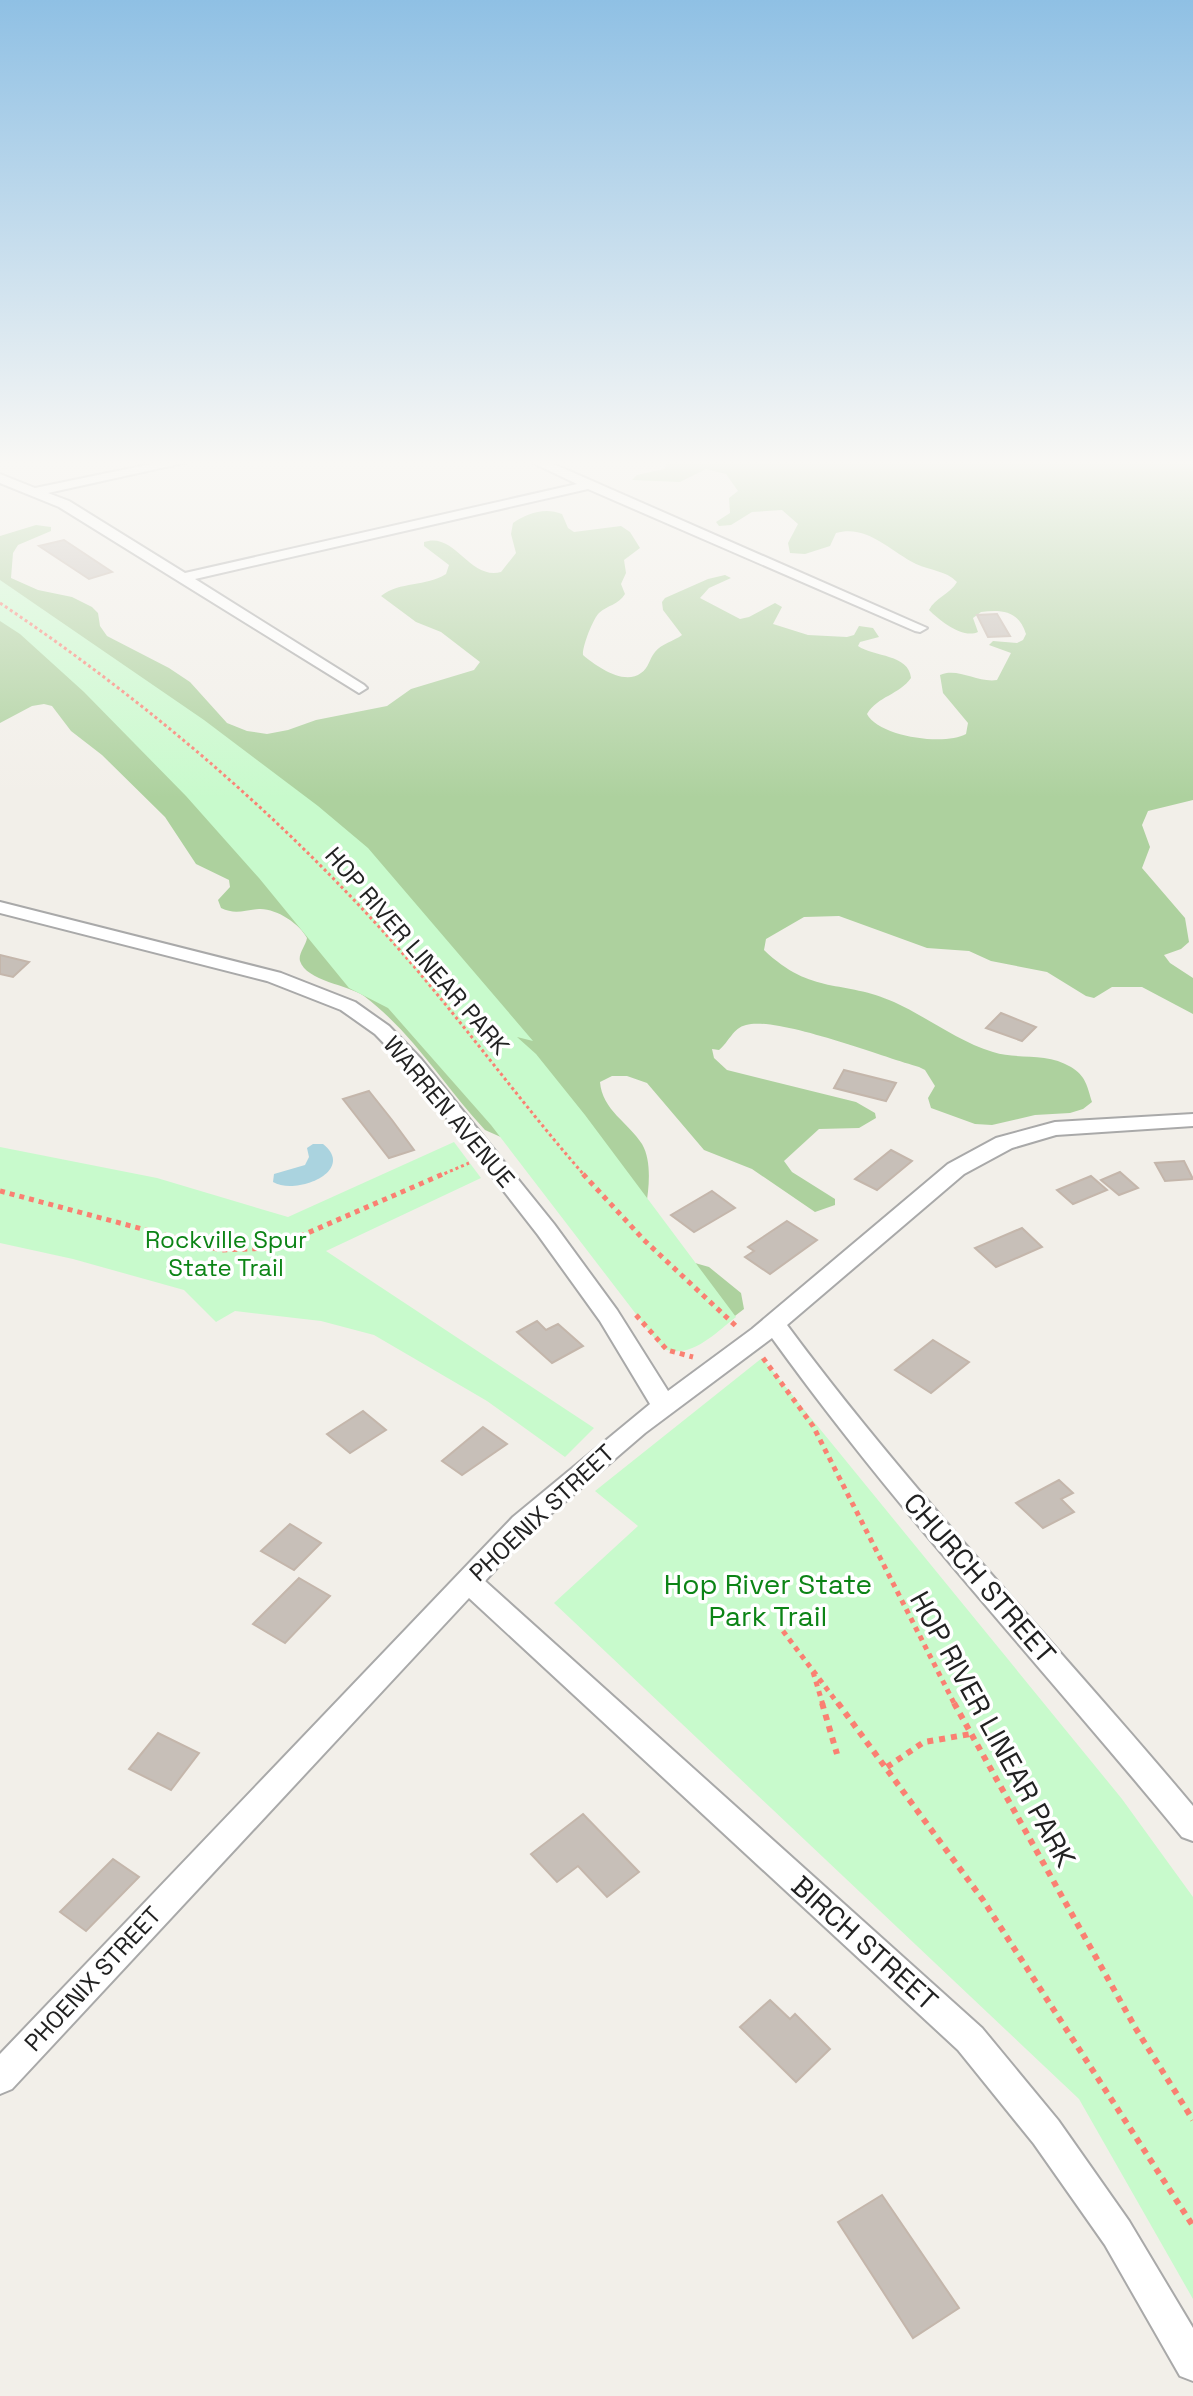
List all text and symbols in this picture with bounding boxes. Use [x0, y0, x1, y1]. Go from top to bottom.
street label: HOP RIVER LINEAR PARK [318, 840, 517, 1061]
street label: WARREN AVENUE [377, 1029, 522, 1194]
park label: Rockville Spur State Trail [145, 1224, 307, 1283]
street label: PHOENIX STREET [463, 1437, 621, 1588]
street label: CHURCH STREET [896, 1485, 1064, 1671]
park label: Hop River State Park Trail [664, 1566, 872, 1634]
street label: HOP RIVER LINEAR PARK [902, 1585, 1084, 1873]
street label: BIRCH STREET [784, 1868, 946, 2018]
street label: PHOENIX STREET [17, 1900, 168, 2058]

